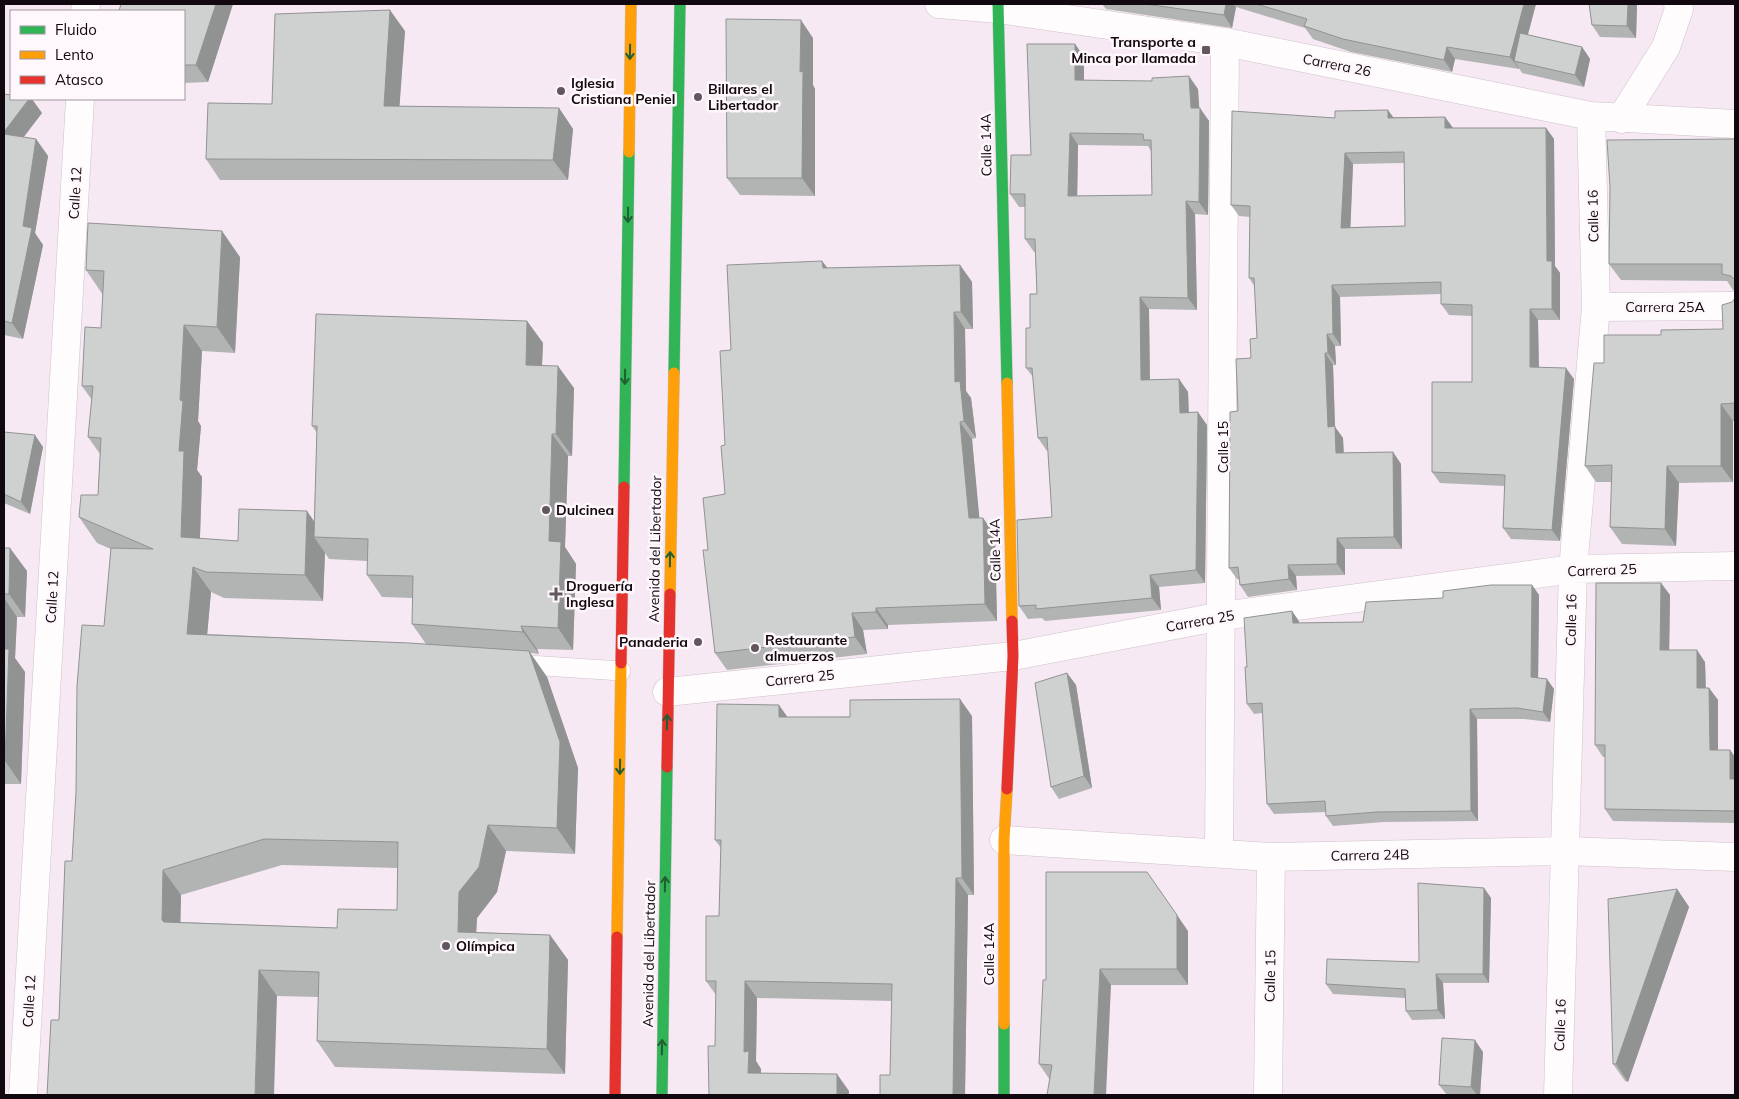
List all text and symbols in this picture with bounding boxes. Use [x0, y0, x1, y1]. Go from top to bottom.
legend [10, 10, 185, 100]
text: Fluido [55, 20, 97, 39]
place label: Transporte a Minca por llamada [1071, 33, 1196, 67]
one-way arrow [625, 44, 635, 60]
marker: Transporte a Minca por llamada [1200, 44, 1212, 56]
text: Lento [55, 45, 94, 64]
street label: Carrera 26 [1301, 50, 1373, 80]
text: Atasco [55, 70, 103, 89]
place label: Iglesia Cristiana Peniel [571, 74, 675, 108]
place label: Billares el Libertador [708, 80, 779, 114]
marker: Iglesia Cristiana Peniel [555, 85, 567, 97]
marker: Billares el Libertador [692, 91, 704, 103]
street label: Calle 14A [976, 113, 996, 177]
street label: Calle 12 [65, 166, 85, 220]
street label: Calle 16 [1584, 190, 1602, 242]
one-way arrow [623, 206, 633, 223]
street label: Carrera 25A [1625, 298, 1706, 316]
one-way arrow [621, 369, 630, 385]
street label: Calle 15 [1214, 421, 1232, 473]
street label: Avenida del Libertador [645, 474, 665, 623]
place label: Dulcinea [556, 501, 614, 519]
marker: Dulcinea [540, 504, 552, 516]
street label: Calle 14A [985, 518, 1005, 582]
one-way arrow [665, 551, 674, 567]
street label: Carrera 25 [1567, 560, 1637, 580]
street label: Calle 12 [42, 570, 62, 624]
place label: Droguería Inglesa [566, 577, 633, 611]
marker: Droguería Inglesa [550, 588, 562, 600]
street label: Calle 16 [1562, 594, 1580, 646]
street label: Carrera 25 [1164, 606, 1236, 636]
place label: Restaurante almuerzos [765, 631, 847, 665]
place label: Panaderia [619, 633, 688, 651]
marker: Panaderia [692, 636, 704, 648]
marker: Restaurante almuerzos [749, 642, 761, 654]
street label: Carrera 25 [765, 665, 835, 691]
one-way arrow [662, 714, 672, 730]
one-way arrow [615, 759, 625, 775]
street label: Carrera 24B [1330, 845, 1410, 865]
one-way arrow [660, 876, 669, 892]
street label: Avenida del Libertador [639, 879, 659, 1028]
street label: Calle 14A [980, 922, 998, 985]
place label: Olímpica [456, 937, 515, 955]
marker: Olímpica [440, 940, 452, 952]
street label: Calle 15 [1261, 950, 1279, 1002]
street label: Calle 12 [19, 974, 39, 1028]
street label: Calle 16 [1550, 998, 1570, 1052]
one-way arrow [657, 1039, 667, 1055]

